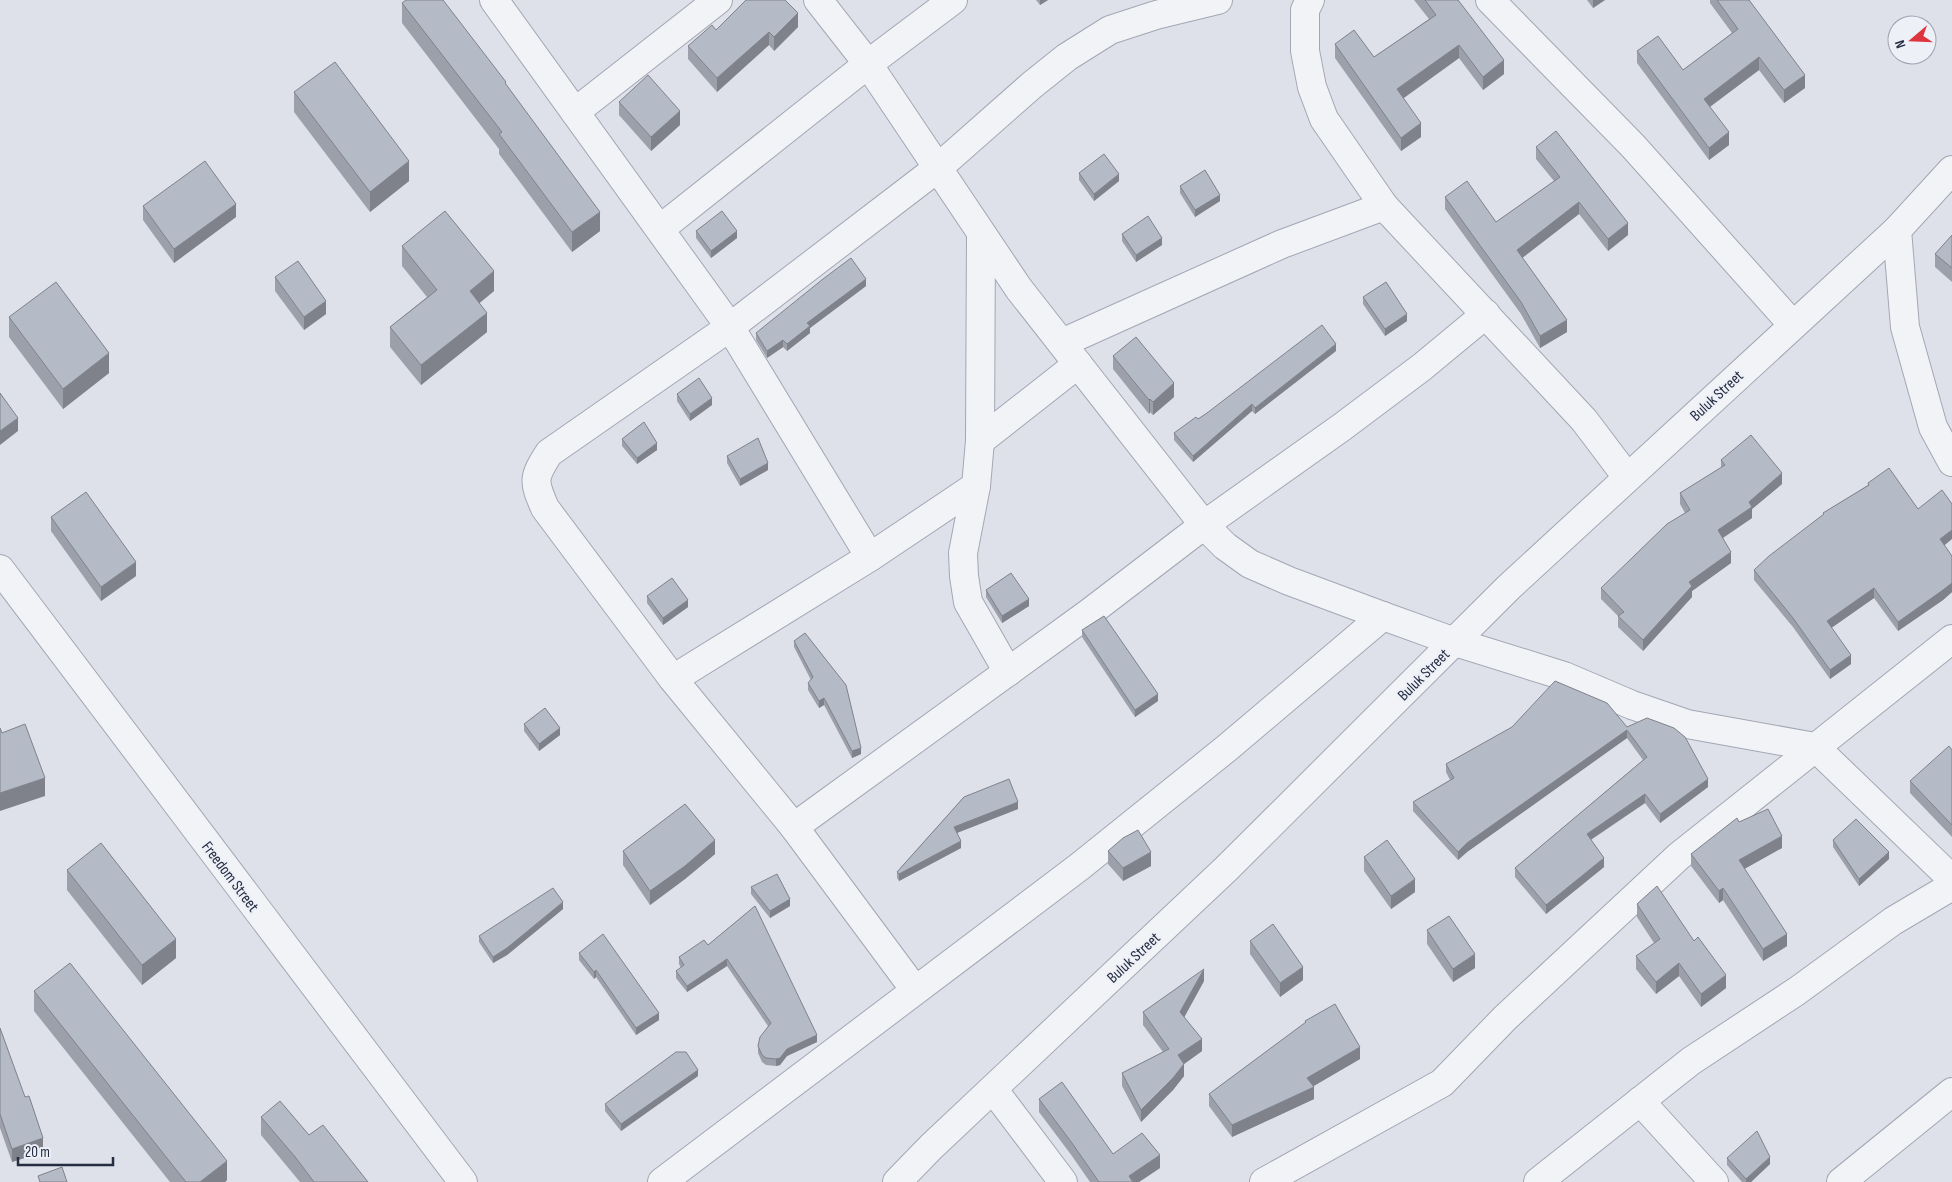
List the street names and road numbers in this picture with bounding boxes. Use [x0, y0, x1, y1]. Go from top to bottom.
street label: Buluk Street [1686, 367, 1748, 426]
street label: Buluk Street [1394, 645, 1454, 705]
street label: Freedom Street [197, 838, 262, 916]
street label: Buluk Street [1103, 929, 1165, 988]

